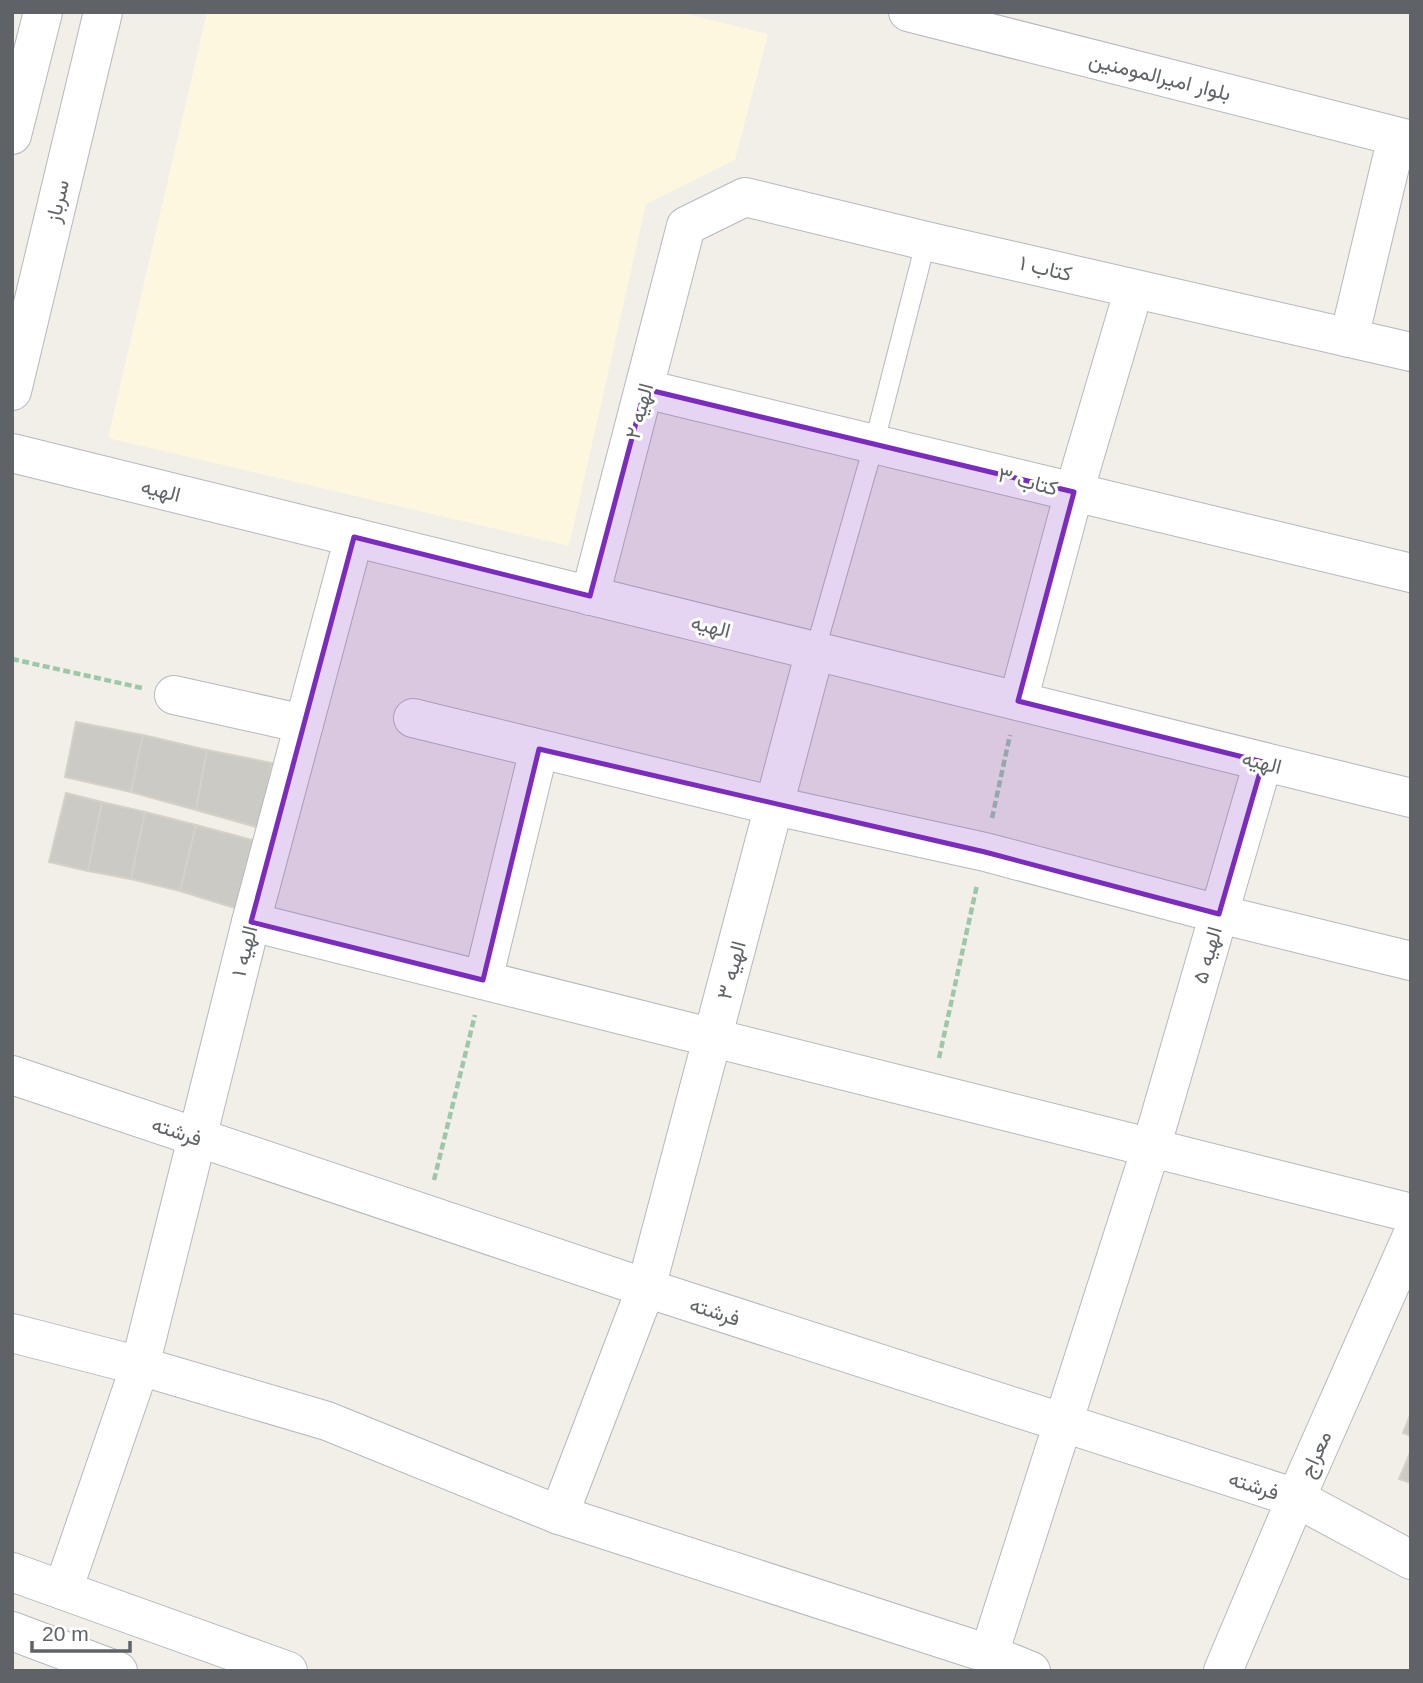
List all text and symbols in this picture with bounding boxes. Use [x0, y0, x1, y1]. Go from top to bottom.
street label: بلوار امیرالمومنین [1086, 47, 1233, 107]
street label: سرباز [41, 177, 75, 226]
street label: کتاب ۱ [1017, 251, 1074, 286]
street label: الهیه ۲ [621, 381, 659, 442]
street label: کتاب ۳ [995, 462, 1060, 500]
street label: الهیه [138, 474, 183, 508]
street label: الهیه [688, 610, 733, 644]
street label: الهیه [1239, 746, 1284, 780]
street label: الهیه ۱ [227, 923, 263, 979]
street label: الهیه ۵ [1188, 924, 1228, 987]
street label: الهیه ۳ [712, 938, 752, 1002]
street label: فرشته [148, 1112, 205, 1152]
street label: فرشته [686, 1292, 743, 1332]
street label: معراج [1295, 1427, 1338, 1482]
street label: فرشته [1225, 1466, 1282, 1506]
scale bar [32, 1610, 130, 1654]
text: 20 m [42, 1622, 89, 1645]

